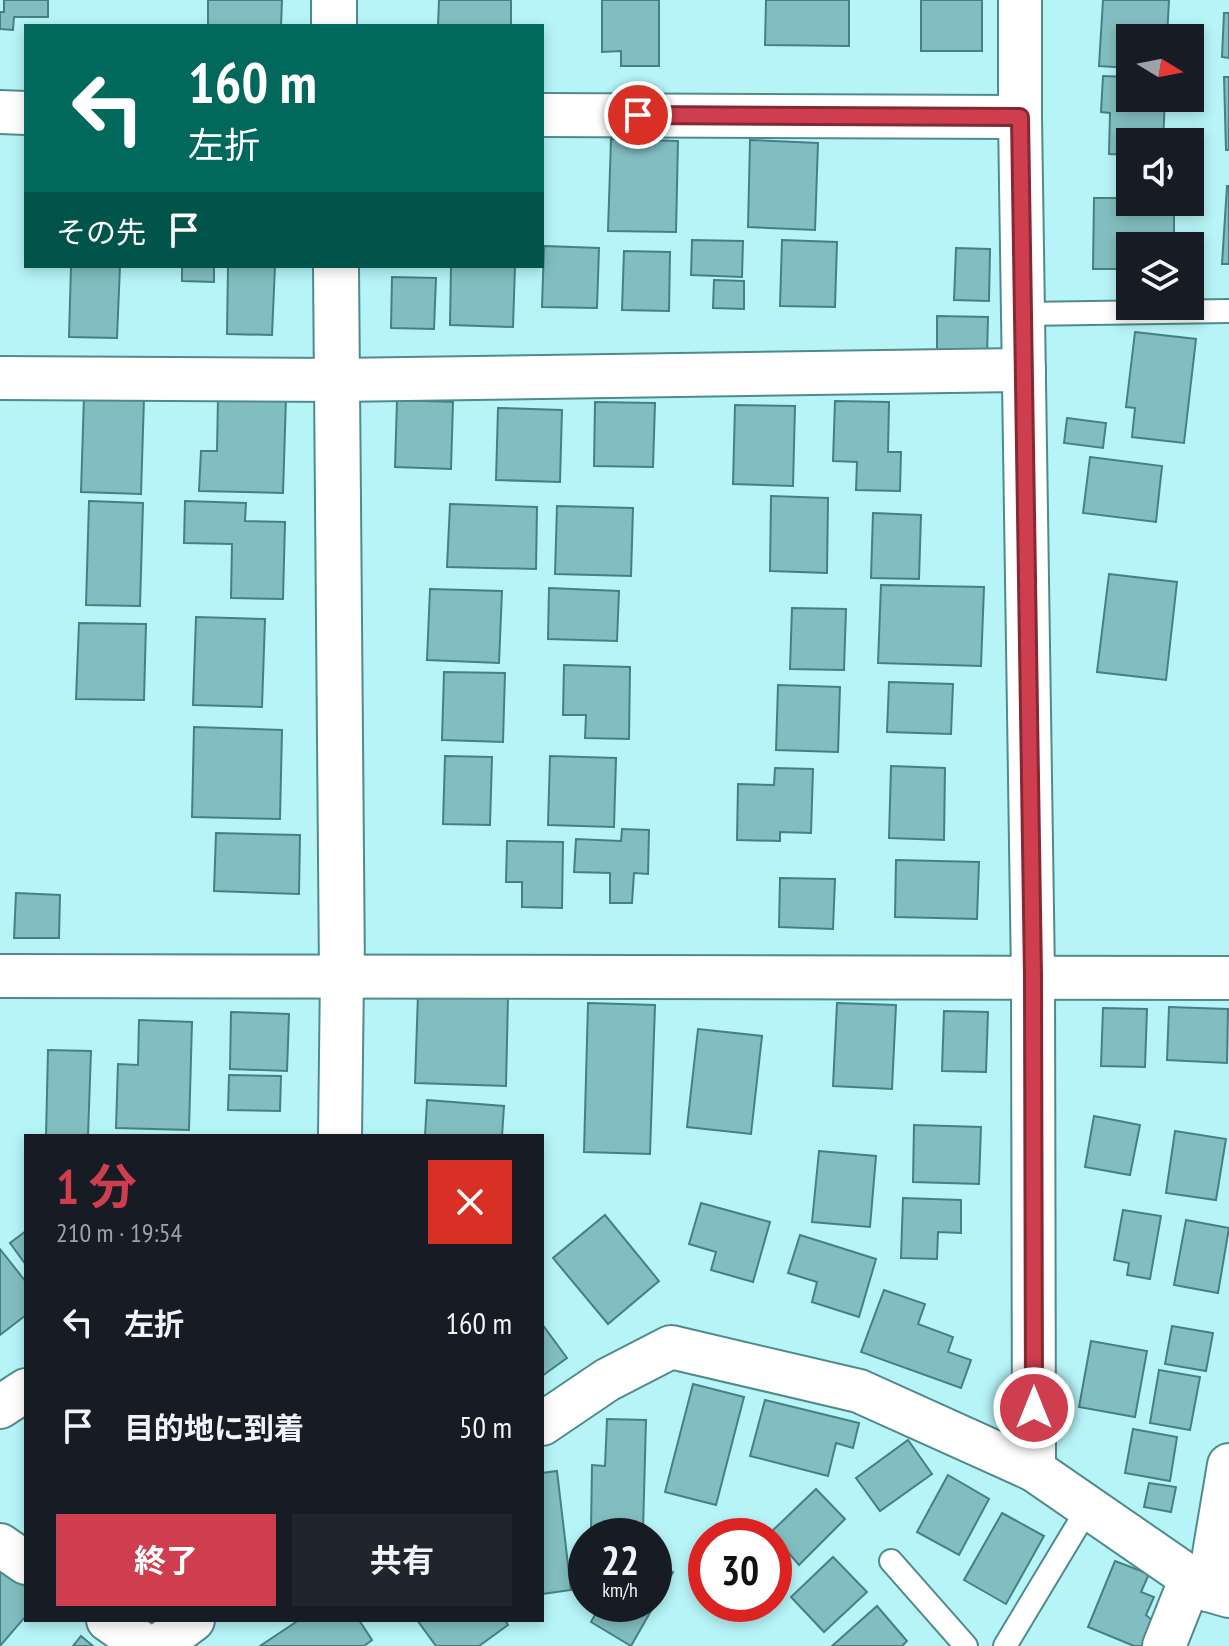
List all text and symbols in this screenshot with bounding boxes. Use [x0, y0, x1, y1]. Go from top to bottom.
north arrow [1116, 24, 1204, 112]
map controls [1116, 24, 1204, 320]
text: 160 m [188, 46, 317, 118]
icon: left [56, 56, 160, 160]
pin [604, 81, 672, 149]
icon: arrive [616, 93, 660, 137]
text: 左折 [188, 121, 260, 168]
button: sound [1116, 128, 1204, 216]
icon: arrive [162, 208, 206, 252]
text: その先 [56, 212, 146, 251]
button: layers [1116, 232, 1204, 320]
text: 1 分 [56, 1155, 137, 1217]
button: close [428, 1160, 512, 1244]
text: 210 m · 19:54 [56, 1216, 182, 1249]
icon: left [56, 1300, 100, 1344]
text: 160 m [446, 1303, 512, 1342]
text: 左折 [124, 1304, 184, 1343]
position arrow [992, 1366, 1076, 1450]
icon: arrive [56, 1404, 100, 1448]
text: 50 m [459, 1407, 512, 1446]
text: 目的地に到着 [124, 1408, 304, 1447]
button: 終了 [56, 1514, 276, 1606]
button: 共有 [292, 1514, 512, 1606]
speed limit sign: 30 [688, 1518, 792, 1622]
text: 22 [601, 1534, 639, 1586]
text: km/h [602, 1577, 638, 1603]

